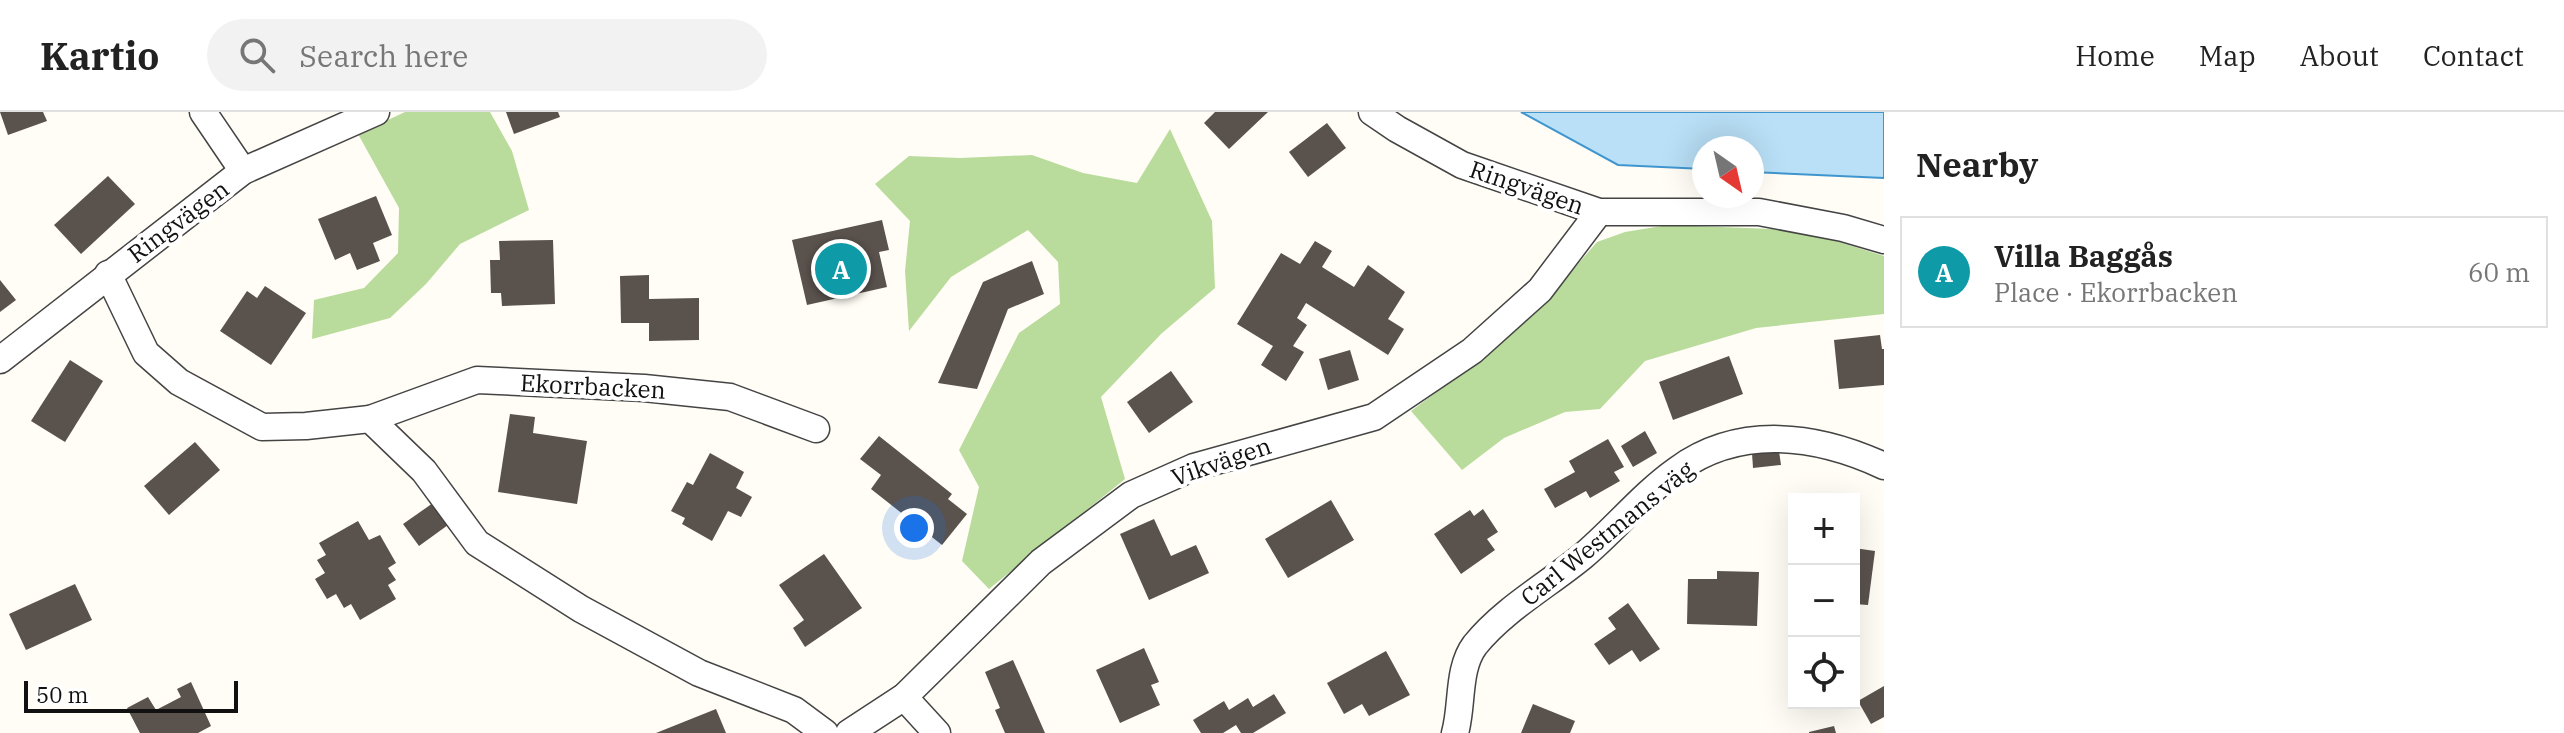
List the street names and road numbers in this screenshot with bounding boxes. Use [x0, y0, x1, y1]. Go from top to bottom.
street label: Ringvägen [1466, 153, 1588, 221]
street label: Ringvägen [121, 172, 235, 270]
street label: Ekorrbacken [519, 366, 667, 406]
street label: Vikvägen [1167, 429, 1275, 493]
street label: Carl Westmans väg [1514, 453, 1700, 613]

